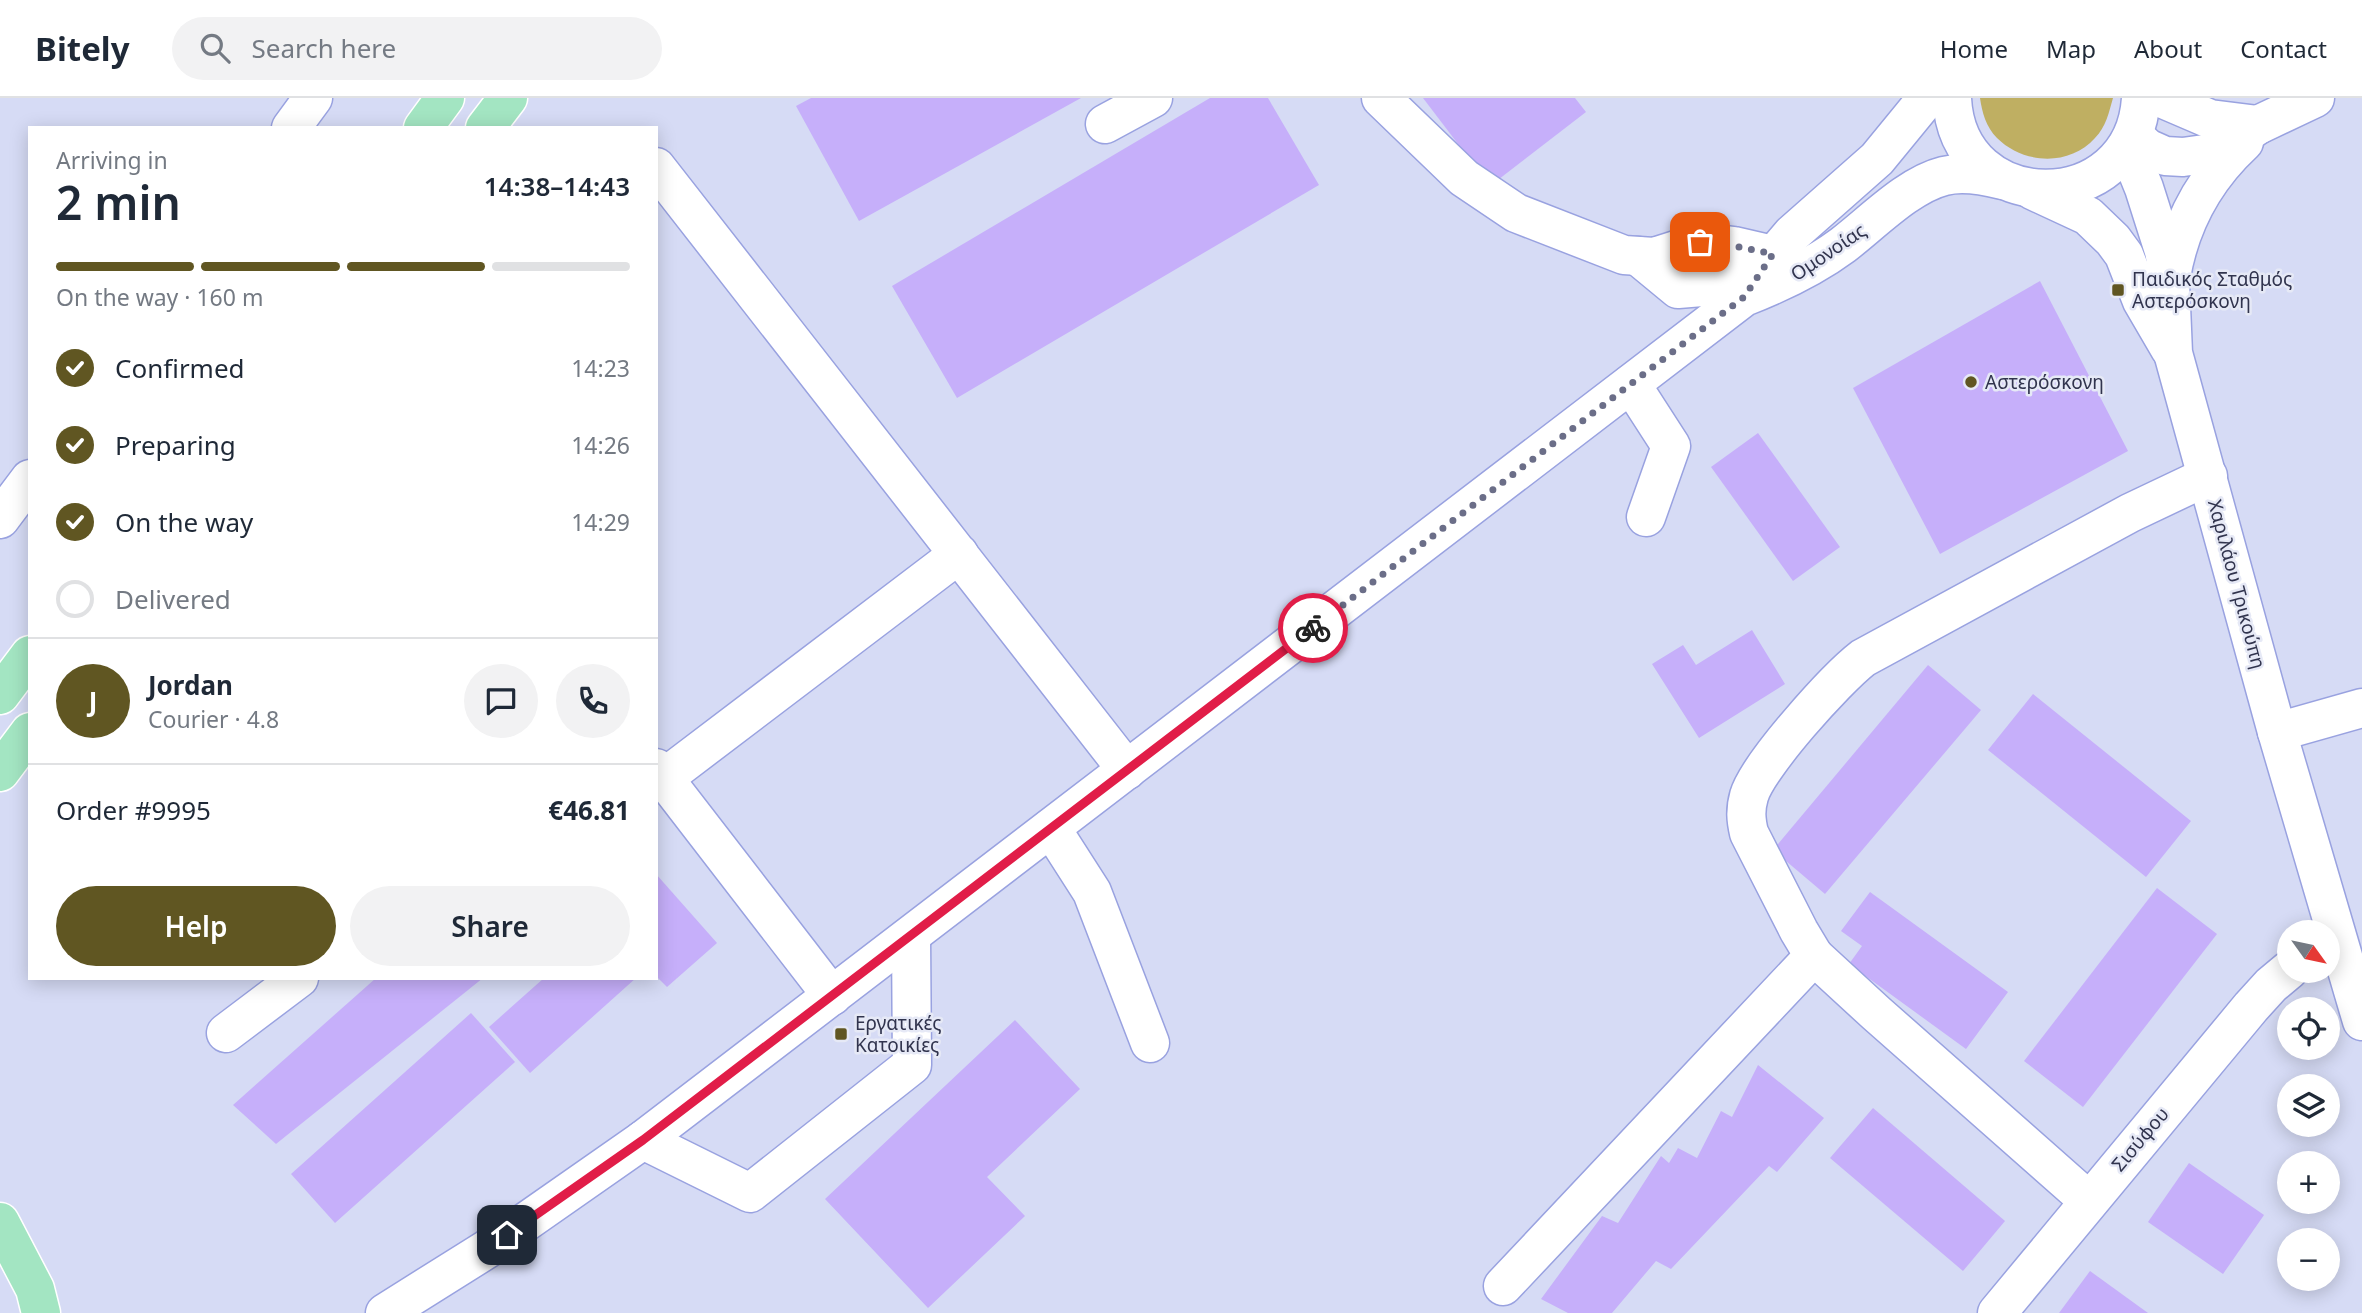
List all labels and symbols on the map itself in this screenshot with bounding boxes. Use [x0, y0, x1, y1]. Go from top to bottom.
pin [1670, 212, 1730, 272]
street label: Ομονοίας [1785, 217, 1871, 287]
place label: Παιδικός Σταθμός Αστερόσκονη [2132, 266, 2292, 314]
marker: Παιδικός Σταθμός Αστερόσκονη [2110, 282, 2126, 298]
place label: Αστερόσκονη [1985, 369, 2104, 395]
marker: Αστερόσκονη [1963, 374, 1979, 390]
street label: Χαριλάου Τρικούπη [2202, 497, 2272, 671]
courier [1278, 593, 1348, 663]
north arrow [2277, 920, 2340, 984]
place label: Εργατικές Κατοικίες [855, 1010, 942, 1058]
marker: Εργατικές Κατοικίες [833, 1026, 849, 1042]
street label: Σισύφου [2105, 1101, 2175, 1177]
pin [477, 1205, 537, 1265]

